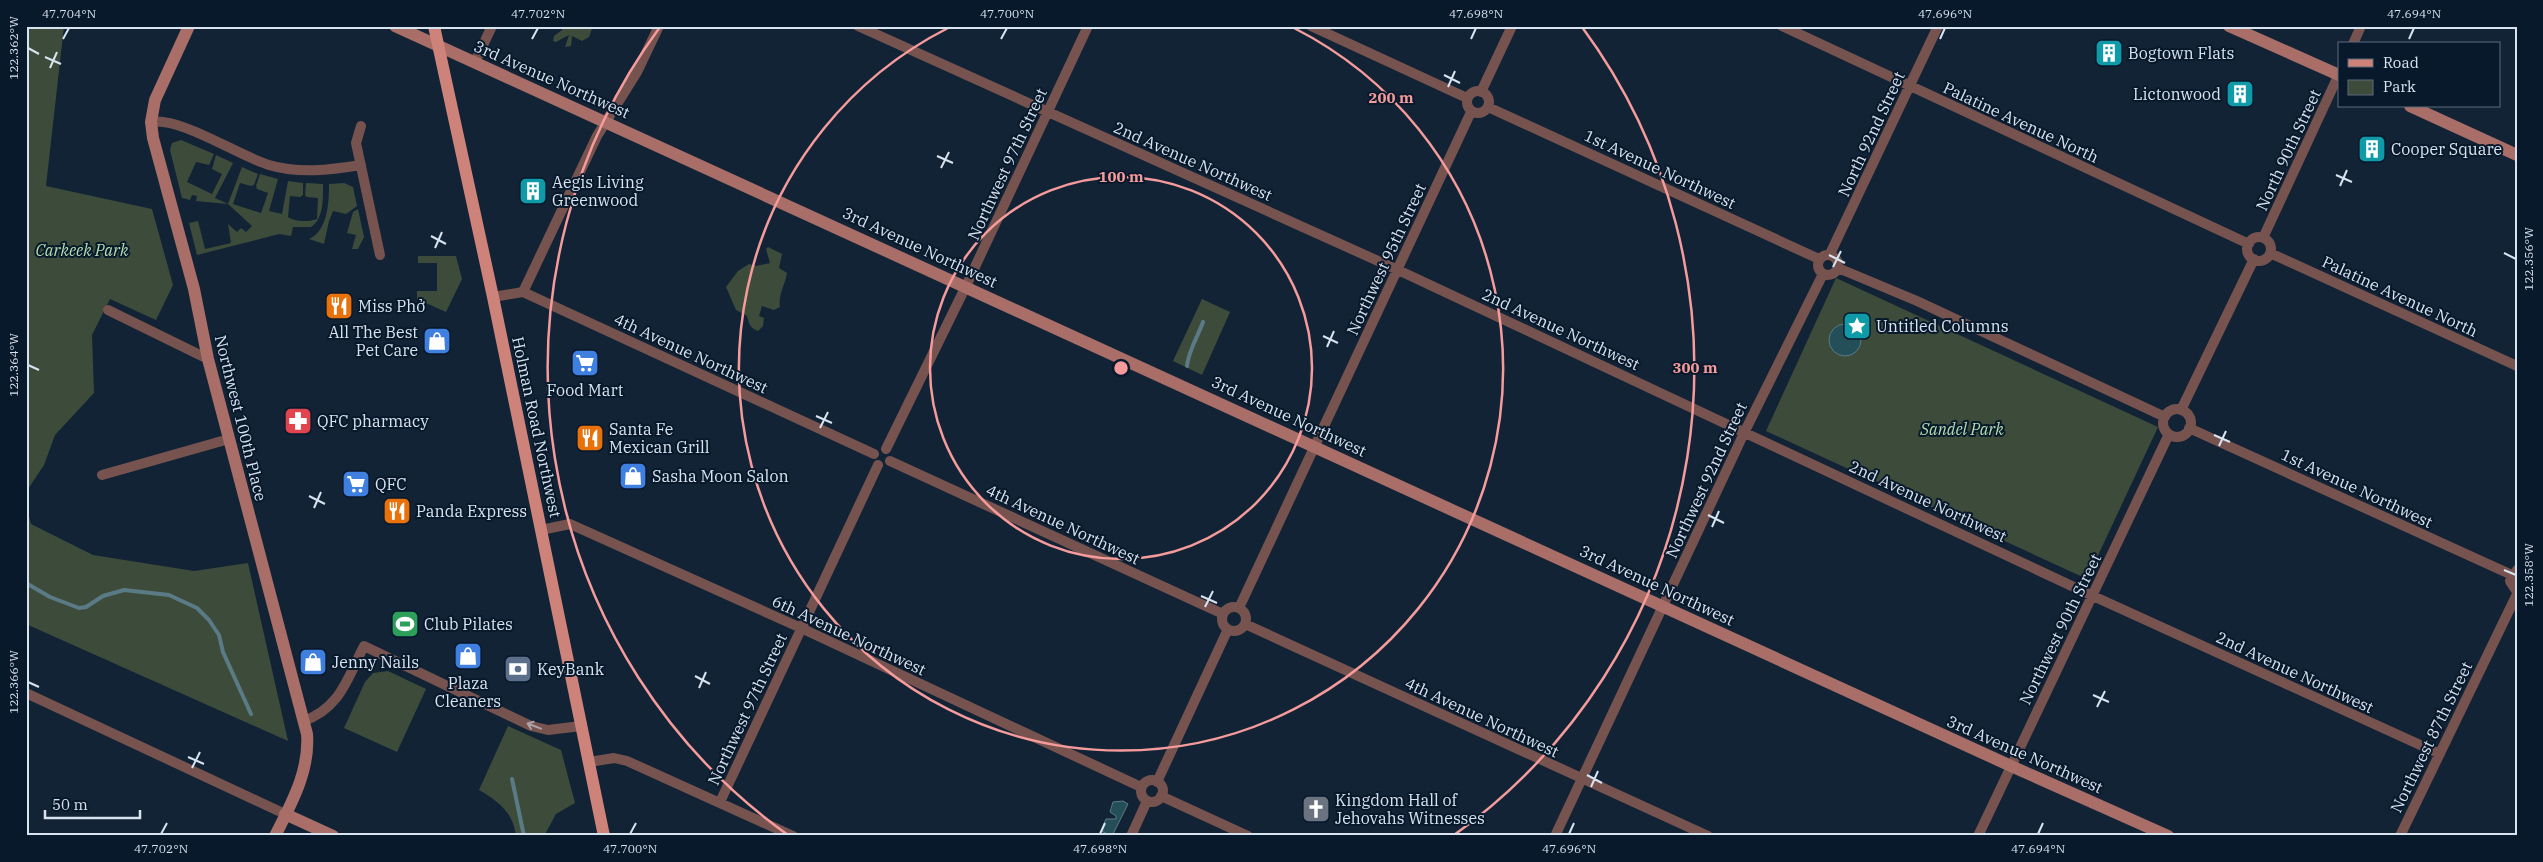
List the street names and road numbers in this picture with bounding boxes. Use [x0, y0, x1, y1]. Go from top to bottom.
street label: 3rd Avenue Northwest [471, 36, 633, 123]
street label: North 92nd Street [1833, 68, 1909, 200]
street label: Palatine Avenue North [1940, 77, 2102, 167]
street label: Northwest 97th Street [963, 84, 1051, 243]
street label: North 90th Street [2251, 86, 2325, 214]
street label: 2nd Avenue Northwest [1111, 117, 1276, 205]
street label: 1st Avenue Northwest [1581, 125, 1739, 213]
street label: Northwest 95th Street [1342, 179, 1430, 338]
street label: 3rd Avenue Northwest [839, 202, 1001, 292]
street label: Palatine Avenue North [2319, 251, 2481, 341]
street label: 2nd Avenue Northwest [1479, 284, 1643, 374]
street label: 4th Avenue Northwest [611, 309, 771, 398]
street label: Northwest 100th Place [211, 333, 271, 503]
street label: Holman Road Northwest [508, 335, 566, 520]
street label: 3rd Avenue Northwest [1208, 371, 1370, 461]
street label: Northwest 92nd Street [1661, 398, 1751, 561]
street label: 1st Avenue Northwest [2278, 444, 2436, 532]
street label: 2nd Avenue Northwest [1846, 456, 2010, 546]
street label: 4th Avenue Northwest [983, 480, 1143, 569]
street label: 3rd Avenue Northwest [1576, 540, 1738, 630]
street label: Northwest 90th Street [2015, 550, 2105, 708]
street label: 6th Avenue Northwest [769, 591, 929, 680]
street label: 2nd Avenue Northwest [2213, 627, 2377, 717]
street label: Northwest 97th Street [703, 629, 791, 788]
street label: Northwest 87th Street [2386, 658, 2476, 816]
street label: 4th Avenue Northwest [1402, 673, 1562, 762]
street label: 3rd Avenue Northwest [1944, 711, 2106, 798]

